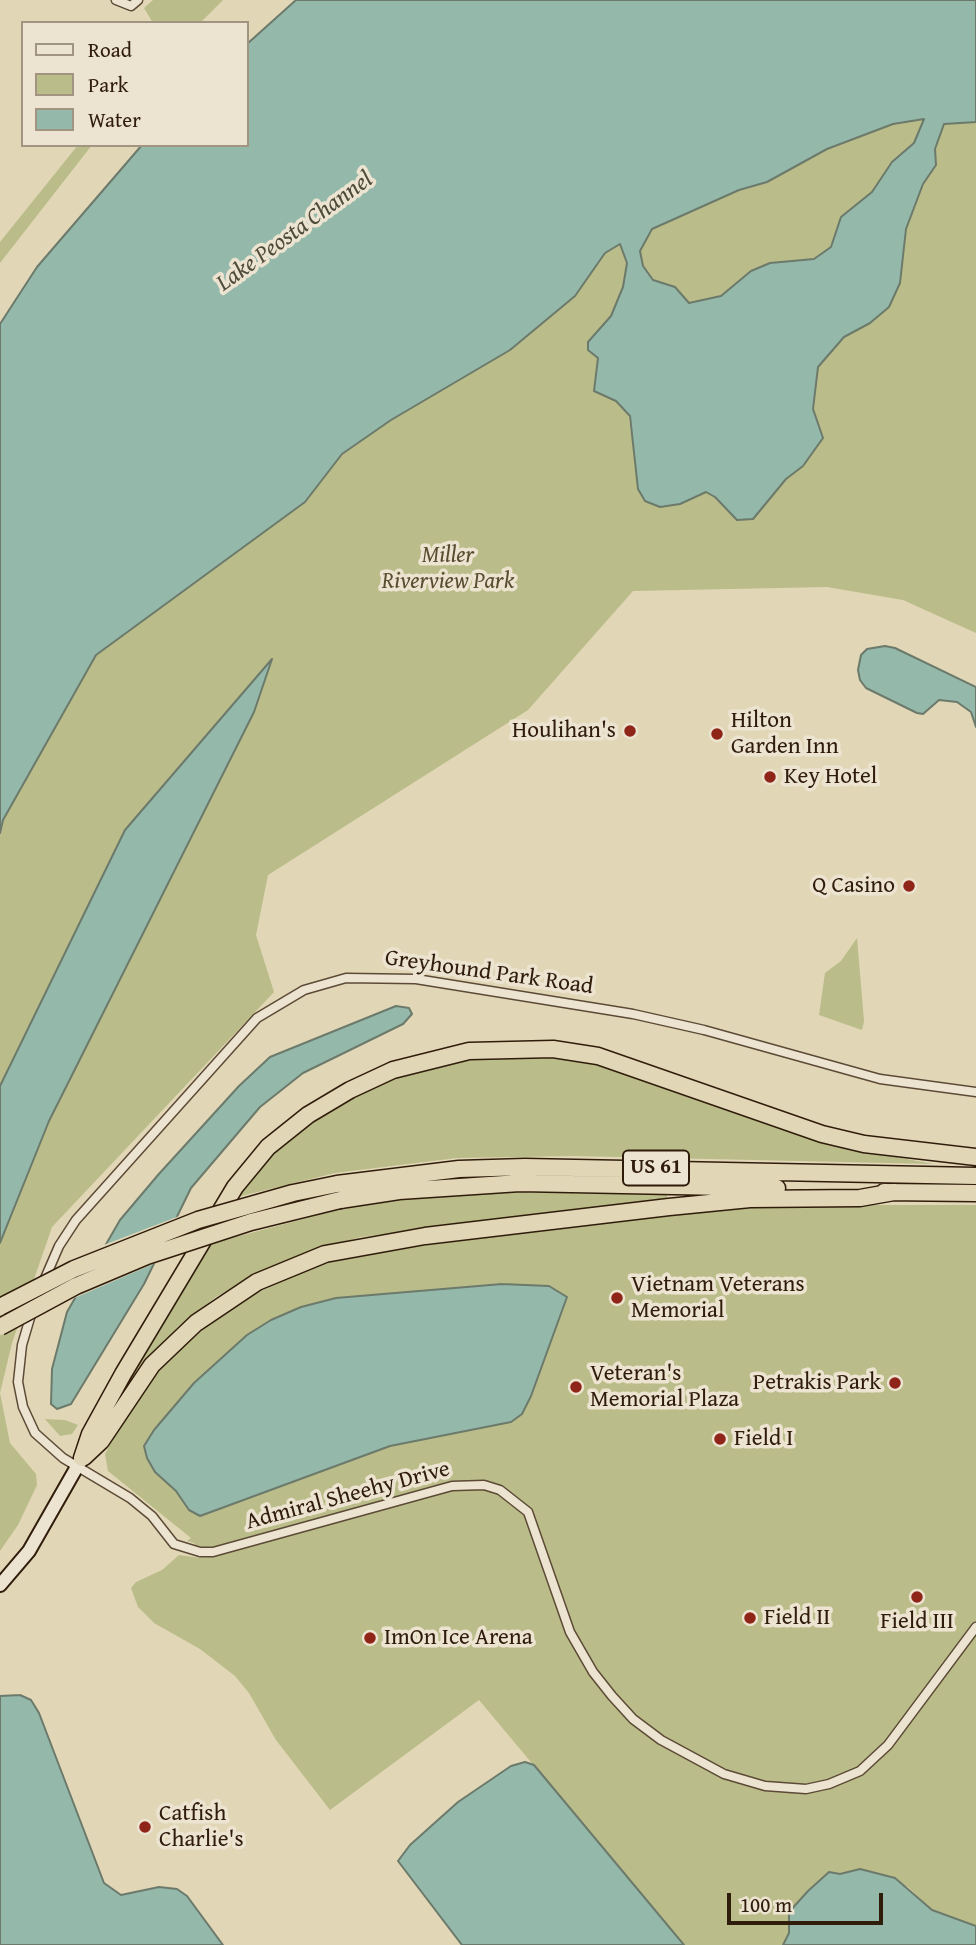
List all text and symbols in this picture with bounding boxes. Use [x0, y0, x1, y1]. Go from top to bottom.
legend [21, 21, 248, 147]
text: Road [88, 34, 132, 65]
text: Park [88, 69, 129, 100]
text: Water [88, 104, 141, 135]
water label: Lake Peosta Channel [211, 166, 379, 298]
park label: Miller Riverview Park [382, 542, 514, 596]
place label: Hilton Garden Inn [731, 707, 839, 761]
place label: Houlihan's [512, 717, 616, 745]
marker: Houlihan's [622, 723, 638, 739]
marker: Hilton Garden Inn [709, 726, 725, 742]
place label: Key Hotel [784, 763, 877, 791]
marker: Key Hotel [762, 769, 778, 785]
place label: Q Casino [812, 872, 895, 900]
marker: Q Casino [901, 878, 917, 894]
street label: Greyhound Park Road [383, 945, 595, 1001]
road number: US 61 [623, 1150, 689, 1186]
place label: Vietnam Veterans Memorial [631, 1271, 805, 1325]
marker: Vietnam Veterans Memorial [609, 1290, 625, 1306]
place label: Veteran's Memorial Plaza [590, 1360, 739, 1414]
place label: Petrakis Park [753, 1369, 881, 1397]
marker: Petrakis Park [887, 1375, 903, 1391]
marker: Veteran's Memorial Plaza [568, 1379, 584, 1395]
place label: Field I [734, 1425, 793, 1453]
marker: Field I [712, 1431, 728, 1447]
street label: Admiral Sheehy Drive [243, 1456, 453, 1536]
marker: Field III [909, 1589, 925, 1605]
place label: Field II [764, 1604, 830, 1632]
place label: Field III [880, 1608, 954, 1636]
marker: Field II [742, 1610, 758, 1626]
place label: ImOn Ice Arena [384, 1624, 533, 1652]
marker: ImOn Ice Arena [362, 1630, 378, 1646]
place label: Catfish Charlie's [159, 1800, 244, 1854]
marker: Catfish Charlie's [137, 1819, 153, 1835]
scale bar [731, 1878, 887, 1922]
text: 100 m [740, 1889, 792, 1920]

